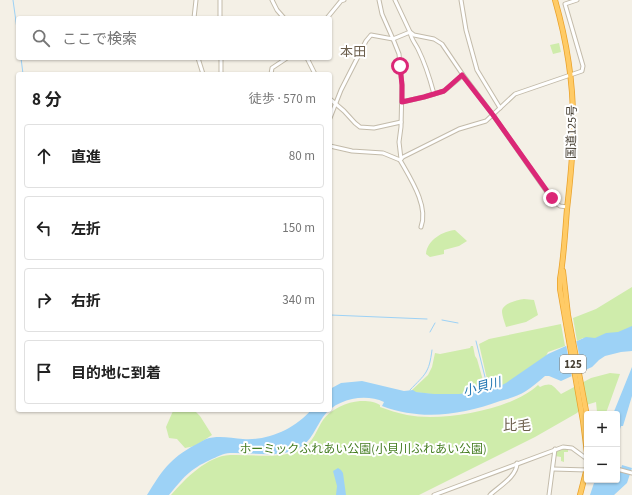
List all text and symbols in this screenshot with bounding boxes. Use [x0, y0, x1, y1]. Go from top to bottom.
search box [16, 16, 332, 60]
icon: search [30, 27, 52, 49]
text: ここで検索 [62, 29, 137, 50]
district label: 本田 [340, 43, 366, 61]
route start [391, 57, 409, 75]
text: 8 分 [32, 88, 61, 112]
text: 徒歩 · 570 m [249, 90, 316, 108]
street label: 国道125号 [563, 105, 581, 159]
icon: ahead [33, 145, 55, 167]
text: 直進 [71, 147, 101, 168]
text: 80 m [289, 147, 315, 165]
route end [543, 189, 561, 207]
icon: left [33, 217, 55, 239]
text: 左折 [71, 219, 101, 240]
text: 150 m [282, 219, 315, 237]
icon: right [33, 289, 55, 311]
text: 右折 [71, 291, 101, 312]
text: 340 m [282, 291, 315, 309]
road number: 125 [560, 355, 586, 373]
icon: arrive [33, 361, 55, 383]
text: 目的地に到着 [71, 363, 161, 384]
water label: 小貝川 [461, 373, 505, 401]
map controls [584, 411, 620, 483]
button: + [584, 411, 620, 447]
district label: 比毛 [503, 416, 531, 436]
park label: ホーミックふれあい公園(小貝川ふれあい公園) [239, 441, 487, 458]
button: − [584, 447, 620, 483]

